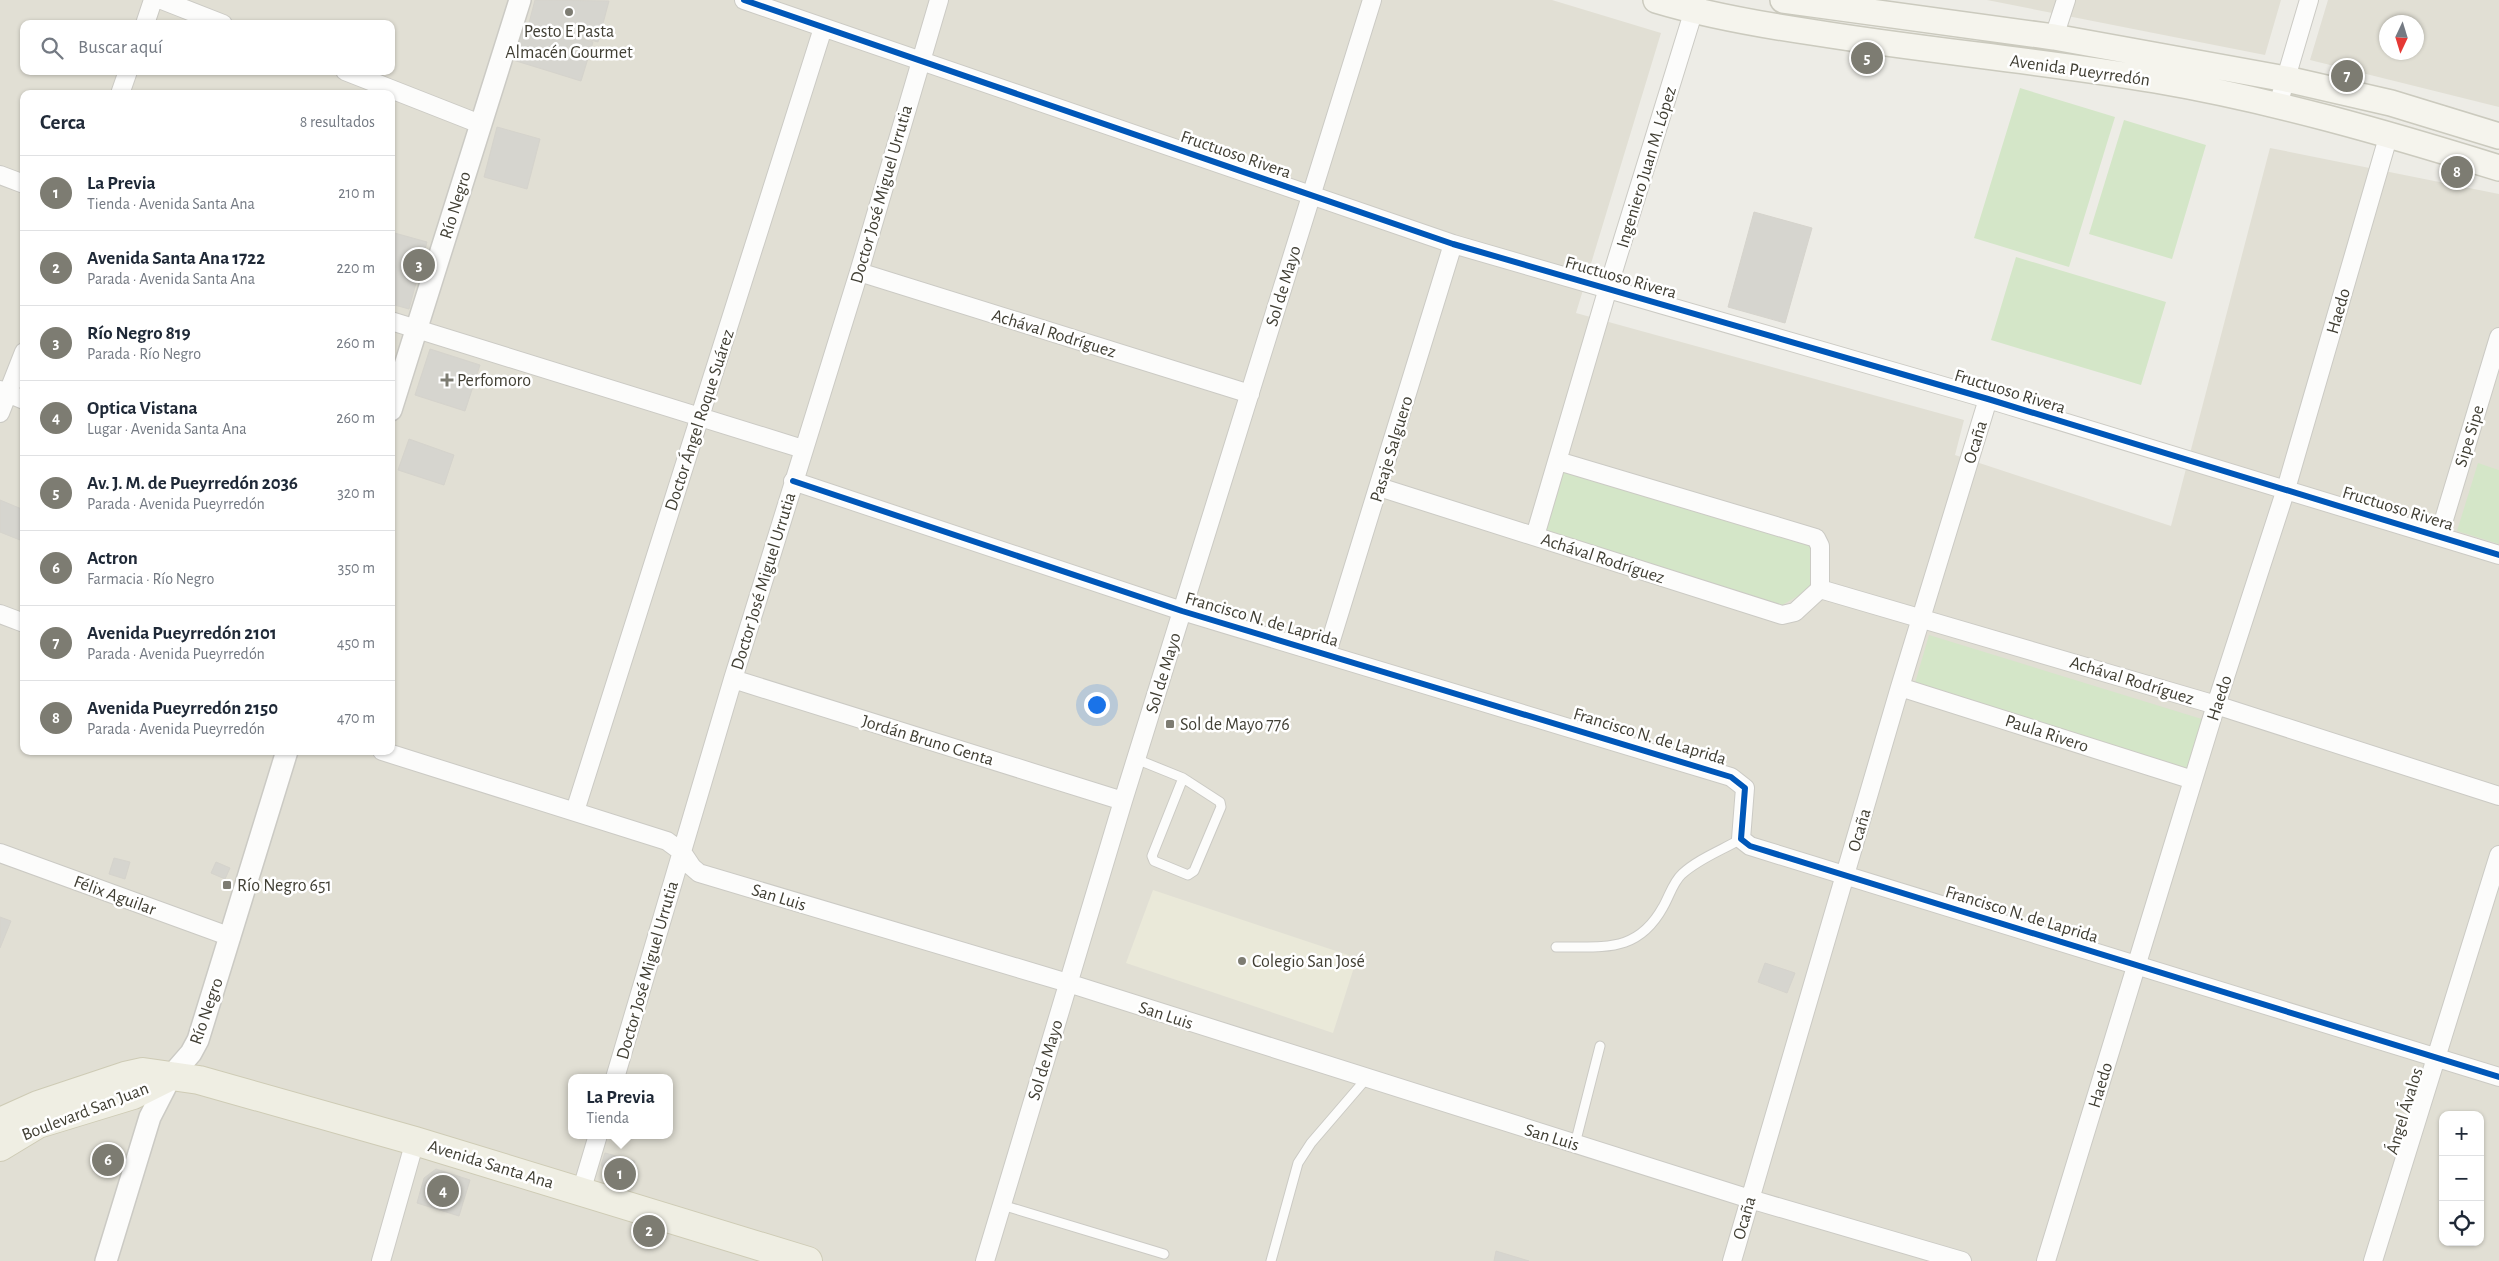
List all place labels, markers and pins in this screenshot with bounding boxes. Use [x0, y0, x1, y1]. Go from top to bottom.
marker: Pesto E Pasta Almacén Gourmet [563, 6, 575, 18]
place label: Pesto E Pasta Almacén Gourmet [505, 23, 633, 62]
pin: 5 [1851, 39, 1883, 77]
pin: 7 [2331, 57, 2363, 95]
pin: 8 [2441, 153, 2473, 191]
pin: 3 [403, 246, 435, 284]
place label: Perfomoro [457, 372, 531, 390]
marker: Perfomoro [441, 374, 453, 386]
place label: Sol de Mayo 776 [1180, 716, 1290, 734]
marker: Sol de Mayo 776 [1164, 718, 1176, 730]
place label: Río Negro 651 [237, 877, 332, 895]
marker: Río Negro 651 [221, 879, 233, 891]
place label: Colegio San José [1252, 953, 1365, 971]
marker: Colegio San José [1236, 955, 1248, 967]
pin: 6 [92, 1141, 124, 1179]
pin: 1 [604, 1155, 636, 1193]
pin: 4 [427, 1172, 459, 1210]
pin: 2 [633, 1212, 665, 1250]

